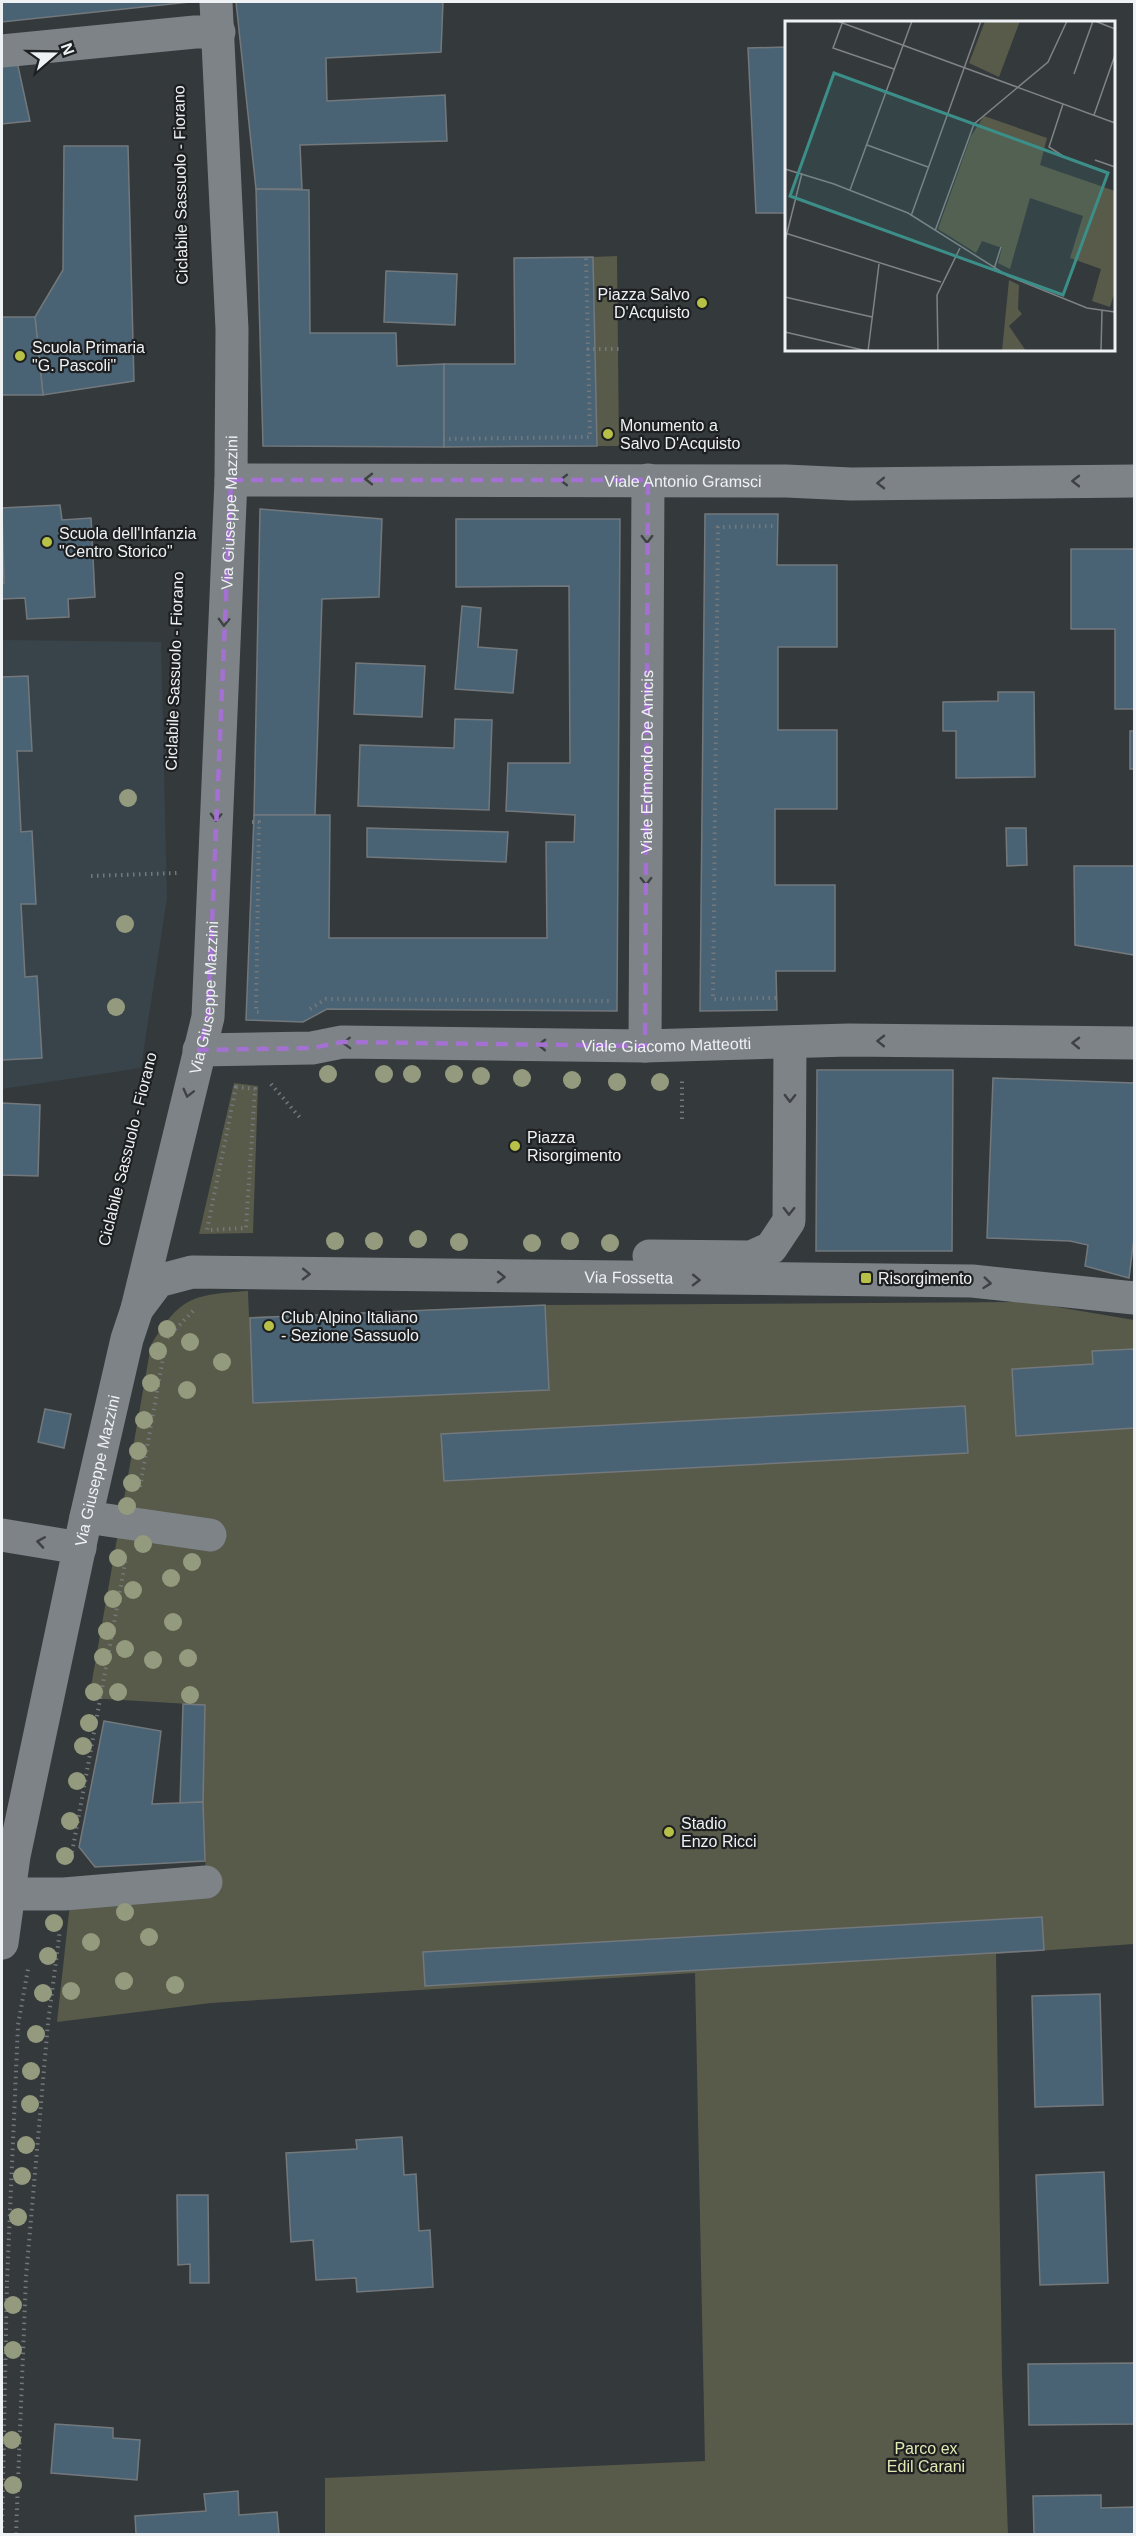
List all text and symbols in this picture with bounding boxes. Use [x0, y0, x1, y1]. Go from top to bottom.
inset map [785, 21, 1115, 351]
north arrow [24, 24, 84, 84]
text: N [58, 41, 78, 57]
street label: Ciclabile Sassuolo - Fiorano [170, 85, 191, 285]
place label: Piazza Salvo D'Acquisto [598, 286, 690, 321]
marker: Piazza Salvo D'Acquisto [695, 296, 709, 310]
place label: Scuola Primaria "G. Pascoli" [32, 339, 145, 374]
marker: Scuola Primaria "G. Pascoli" [13, 349, 27, 363]
place label: Monumento a Salvo D'Acquisto [620, 417, 741, 452]
marker: Monumento a Salvo D'Acquisto [601, 427, 615, 441]
street label: Via Giuseppe Mazzini [218, 435, 240, 590]
one-way arrow [365, 473, 374, 485]
street label: Viale Antonio Gramsci [604, 473, 762, 490]
one-way arrow [560, 474, 569, 486]
one-way arrow [1072, 475, 1081, 487]
one-way arrow [877, 477, 886, 489]
place label: Scuola dell'Infanzia "Centro Storico" [59, 525, 196, 560]
one-way arrow [641, 534, 653, 543]
marker: Scuola dell'Infanzia "Centro Storico" [40, 535, 54, 549]
street label: Ciclabile Sassuolo - Fiorano [163, 571, 186, 771]
one-way arrow [218, 617, 231, 626]
street label: Viale Edmondo De Amicis [638, 670, 656, 854]
one-way arrow [210, 812, 223, 821]
one-way arrow [640, 876, 652, 885]
street label: Via Giuseppe Mazzini [186, 921, 221, 1076]
street label: Viale Giacomo Matteotti [581, 1035, 751, 1055]
one-way arrow [877, 1035, 886, 1047]
one-way arrow [343, 1037, 352, 1049]
one-way arrow [1072, 1037, 1081, 1049]
one-way arrow [538, 1039, 547, 1051]
street label: Ciclabile Sassuolo - Fiorano [95, 1050, 160, 1248]
one-way arrow [183, 1088, 196, 1098]
one-way arrow [784, 1093, 796, 1102]
place label: Piazza Risorgimento [527, 1129, 621, 1164]
marker: Piazza Risorgimento [508, 1139, 522, 1153]
one-way arrow [783, 1206, 795, 1215]
one-way arrow [302, 1268, 311, 1280]
street label: Via Fossetta [584, 1269, 673, 1287]
place label: Risorgimento [878, 1270, 972, 1287]
one-way arrow [497, 1271, 506, 1283]
marker: Risorgimento [859, 1271, 873, 1285]
one-way arrow [692, 1273, 701, 1286]
one-way arrow [983, 1276, 992, 1288]
place label: Club Alpino Italiano - Sezione Sassuolo [281, 1309, 419, 1344]
marker: Club Alpino Italiano - Sezione Sassuolo [262, 1319, 276, 1333]
street label: Via Giuseppe Mazzini [72, 1393, 123, 1548]
one-way arrow [36, 1536, 45, 1548]
place label: Stadio Enzo Ricci [681, 1815, 757, 1850]
marker: Stadio Enzo Ricci [662, 1825, 676, 1839]
park label: Parco ex Edil Carani [887, 2440, 965, 2475]

